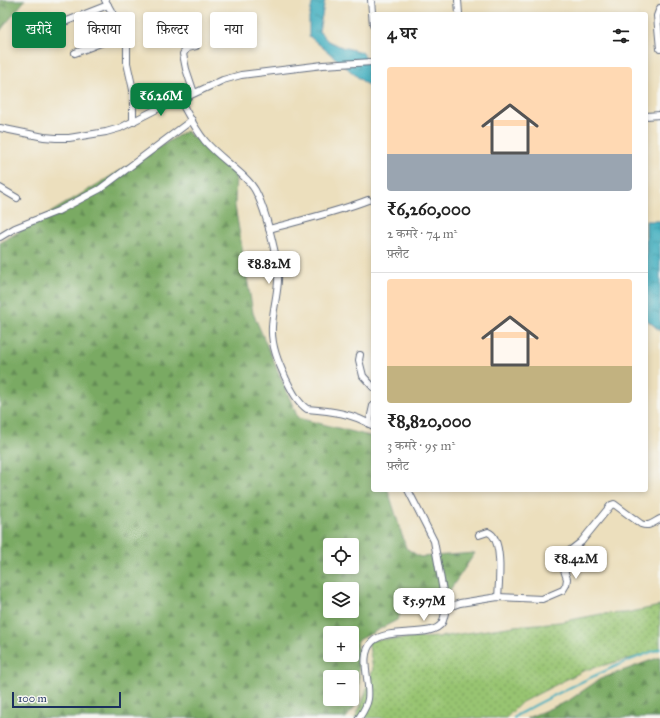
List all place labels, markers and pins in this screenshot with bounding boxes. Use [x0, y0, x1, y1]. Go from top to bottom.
pin: ₹6.26M [128, 83, 194, 117]
pin: ₹8.82M [236, 251, 302, 285]
pin: ₹8.42M [543, 546, 609, 580]
pin: ₹5.97M [391, 588, 457, 622]

